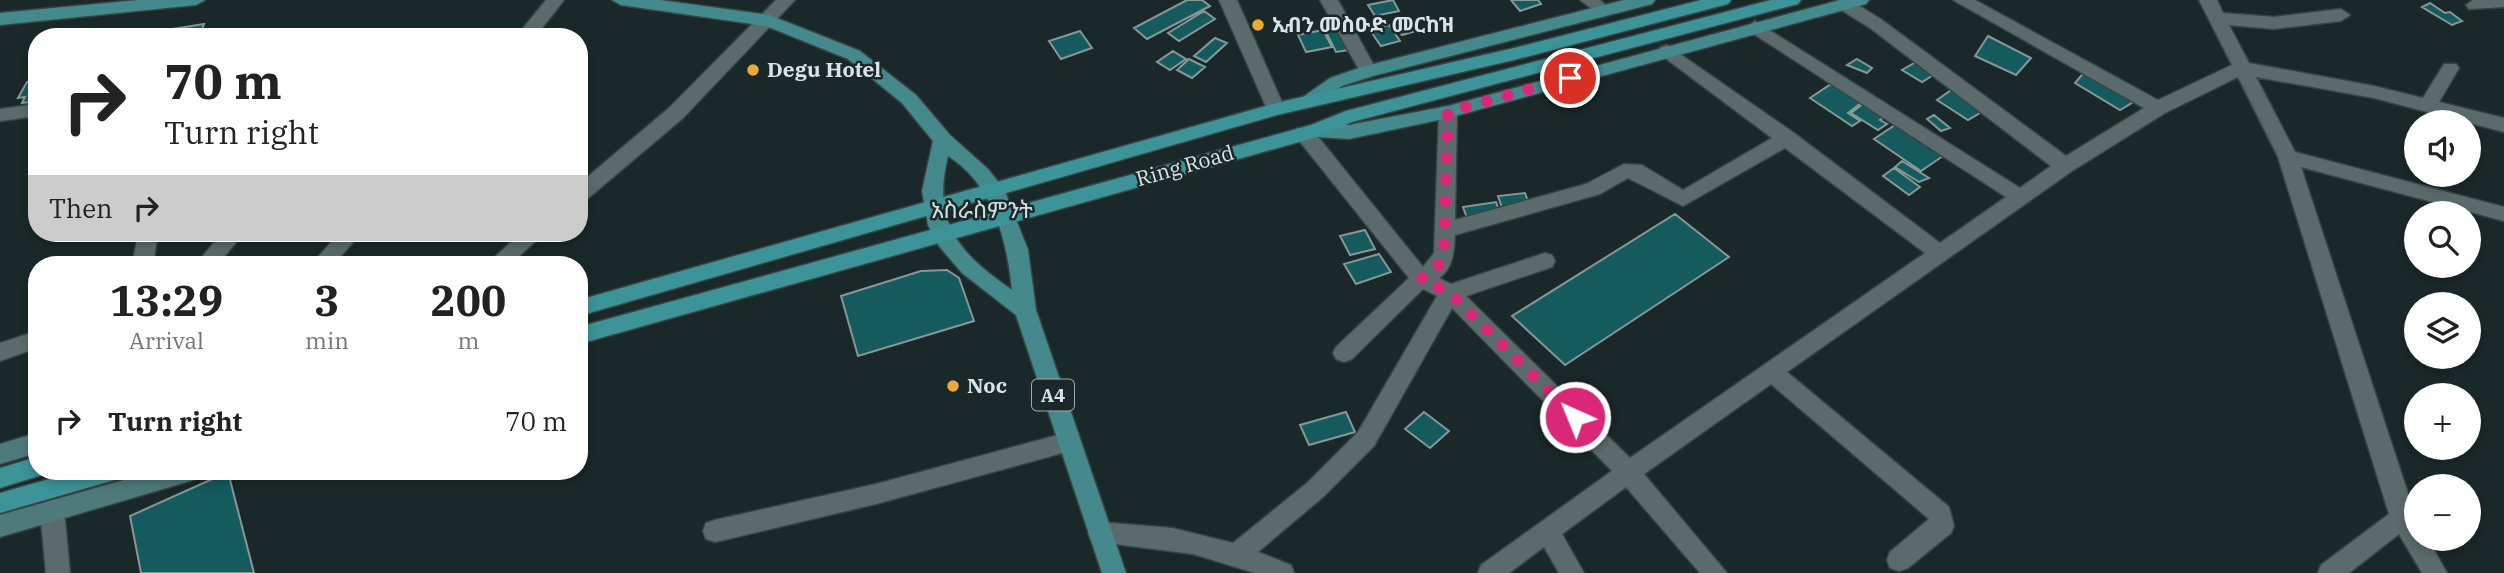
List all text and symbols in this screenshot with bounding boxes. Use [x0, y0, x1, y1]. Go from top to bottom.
place label: ኢብን መስዑድ መርከዝ [1272, 10, 1454, 38]
marker: ኢብን መስዑድ መርከዝ [1250, 17, 1266, 33]
pin [1540, 48, 1600, 108]
text: 70 m [164, 49, 282, 112]
place label: Degu Hotel [767, 55, 881, 83]
icon: right [49, 56, 140, 147]
icon: arrive [1551, 59, 1589, 97]
marker: Degu Hotel [745, 62, 761, 78]
map controls [2404, 110, 2481, 551]
button: sound [2404, 110, 2481, 187]
text: Turn right [164, 111, 319, 153]
street label: Ring Road [1133, 138, 1237, 192]
icon: right [127, 189, 165, 227]
text: Then [49, 191, 113, 225]
district label: አስራስምንት [931, 194, 1033, 224]
button: search [2404, 201, 2481, 278]
text: 13:29 [110, 273, 223, 328]
text: 3 [314, 273, 340, 328]
text: 200 [431, 273, 506, 328]
button: layers [2404, 292, 2481, 369]
text: Arrival [129, 325, 204, 355]
text: min [305, 325, 349, 355]
text: m [457, 325, 479, 355]
place label: Noc [967, 371, 1007, 399]
marker: Noc [945, 378, 961, 394]
road number: A4 [1032, 380, 1074, 410]
position arrow [1538, 380, 1612, 454]
button: + [2404, 383, 2481, 460]
icon: right [49, 402, 87, 440]
text: Turn right [108, 404, 242, 438]
text: 70 m [505, 404, 567, 438]
button: − [2404, 474, 2481, 551]

